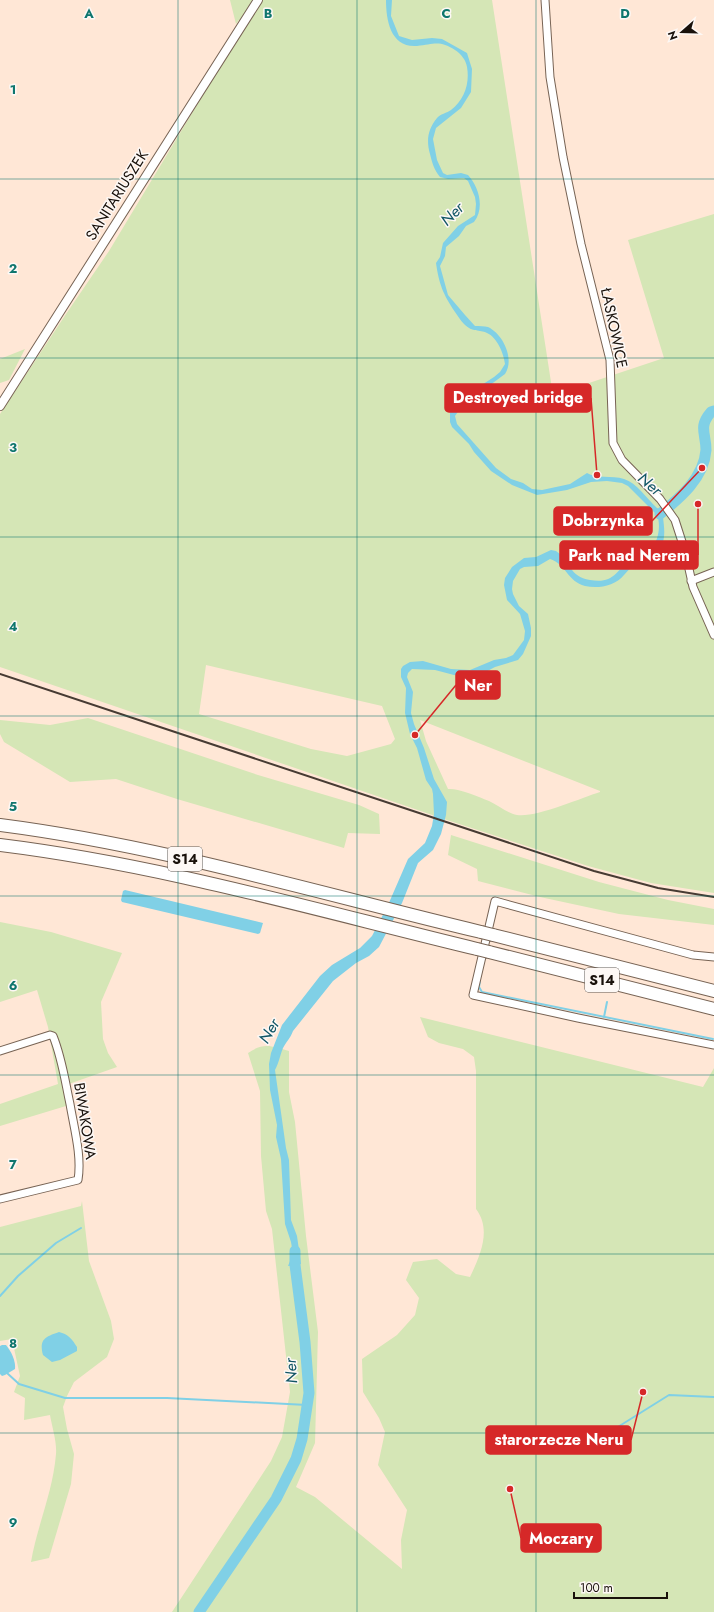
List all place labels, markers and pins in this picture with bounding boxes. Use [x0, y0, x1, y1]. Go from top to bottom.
callout: Destroyed bridge [445, 384, 591, 412]
callout: Dobrzynka [554, 507, 652, 535]
callout: Park nad Nerem [560, 541, 698, 569]
callout: Ner [456, 671, 500, 699]
callout: starorzecze Neru [486, 1426, 631, 1454]
callout: Moczary [521, 1524, 601, 1552]

